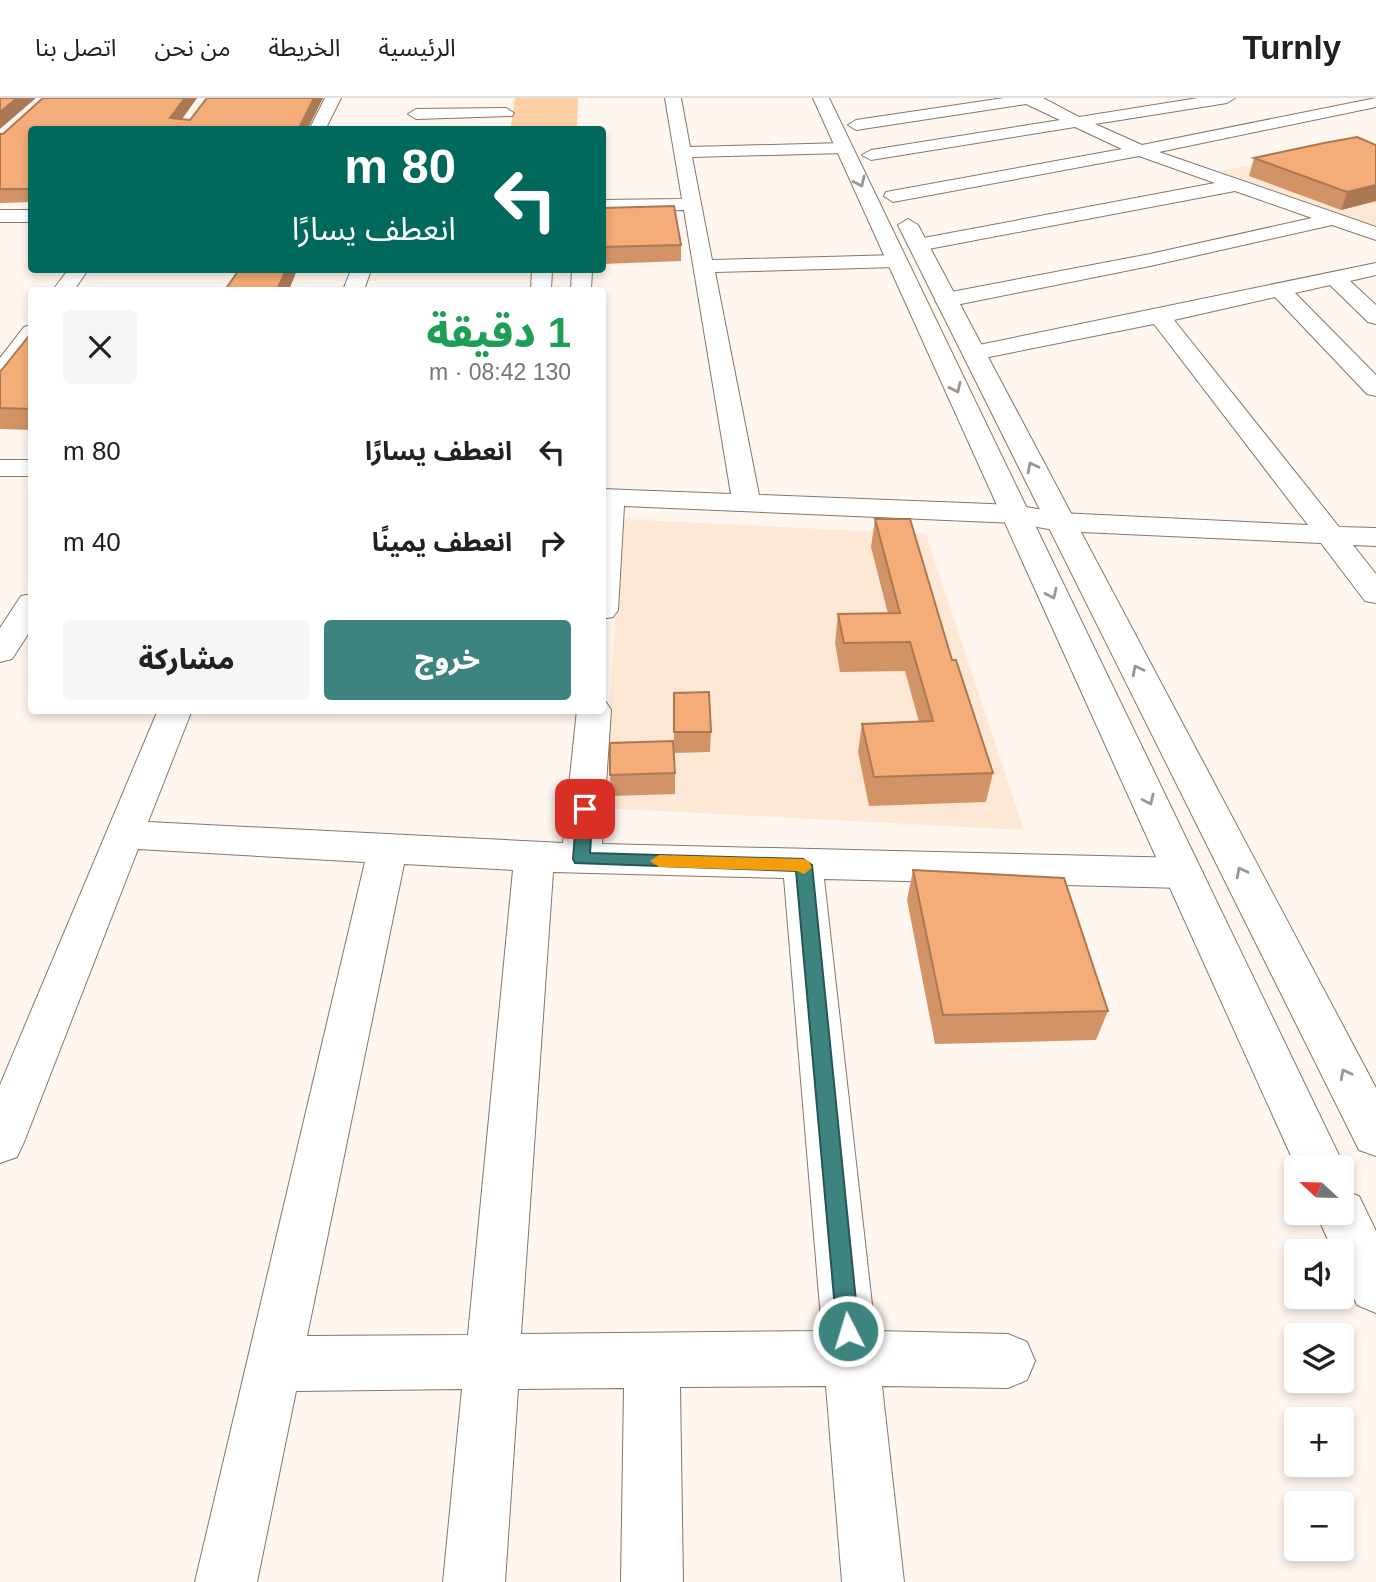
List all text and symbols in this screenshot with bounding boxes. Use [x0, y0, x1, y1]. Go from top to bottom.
text: Turnly [1243, 29, 1341, 66]
text: اتصل بنا [35, 34, 117, 61]
text: من نحن [155, 34, 231, 61]
text: الخريطة [269, 34, 341, 61]
text: الرئيسية [379, 34, 456, 61]
text: 80 m [344, 139, 456, 193]
icon: left [480, 154, 571, 245]
one-way arrow [852, 175, 866, 187]
text: انعطف يسارًا [292, 211, 456, 247]
text: 1 دقيقة [426, 309, 571, 356]
button: close [63, 310, 137, 384]
text: 130 m · 08:42 [429, 359, 571, 385]
one-way arrow [948, 381, 962, 393]
icon: left [533, 433, 571, 471]
text: 80 m [63, 436, 121, 466]
text: انعطف يسارًا [365, 436, 512, 466]
one-way arrow [1027, 462, 1041, 475]
icon: right [533, 524, 571, 562]
text: 40 m [63, 527, 121, 557]
text: انعطف يمينًا [372, 527, 512, 557]
one-way arrow [1044, 587, 1058, 599]
button: مشاركة [63, 620, 310, 700]
button: خروج [324, 620, 571, 700]
one-way arrow [1131, 665, 1145, 677]
pin [555, 779, 615, 839]
icon: arrive [566, 790, 604, 828]
one-way arrow [1141, 793, 1155, 806]
one-way arrow [1235, 867, 1249, 879]
one-way arrow [1339, 1069, 1353, 1081]
north arrow [1284, 1155, 1354, 1225]
map controls [1284, 1155, 1354, 1561]
button: sound [1284, 1239, 1354, 1309]
position arrow [811, 1294, 885, 1368]
button: layers [1284, 1323, 1354, 1393]
button: + [1284, 1407, 1354, 1477]
button: − [1284, 1491, 1354, 1561]

